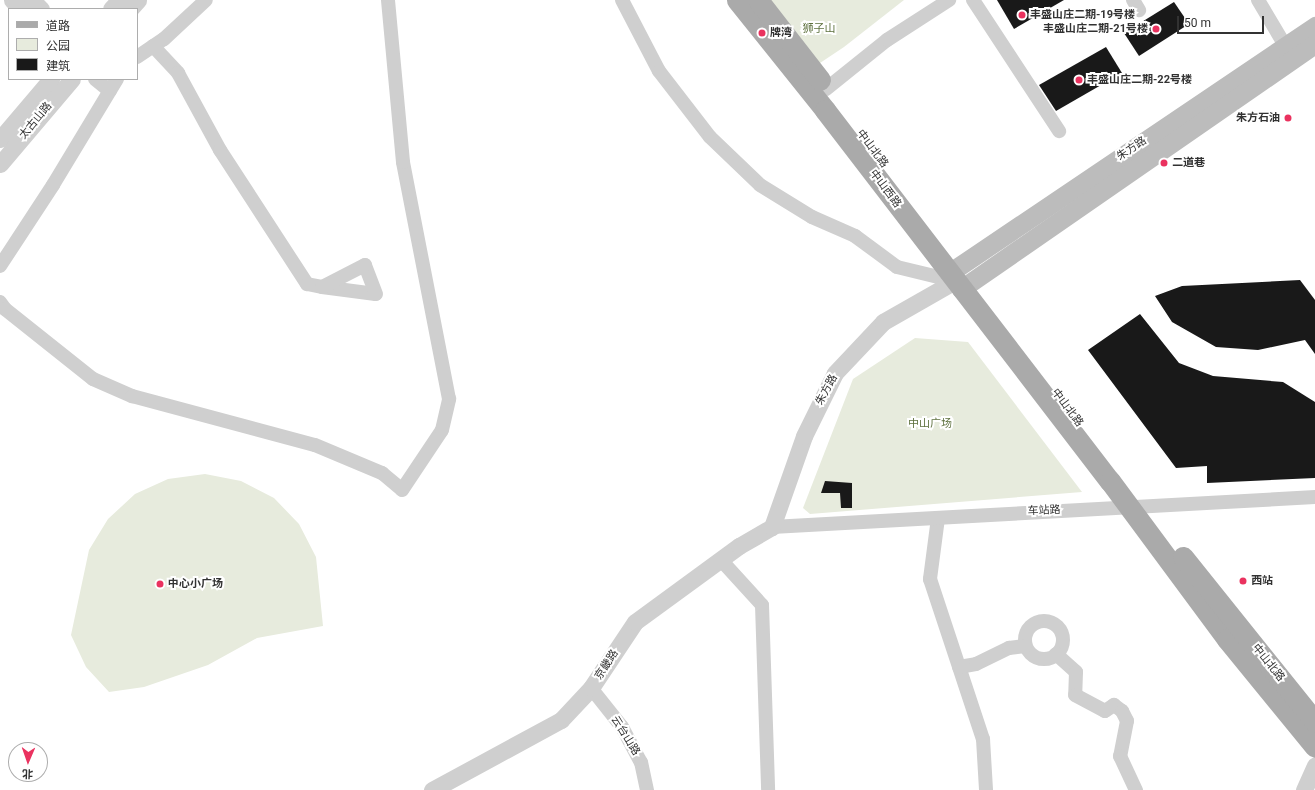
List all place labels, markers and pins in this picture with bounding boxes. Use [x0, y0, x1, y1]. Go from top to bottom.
place label: 丰盛山庄二期-19号楼 [1030, 8, 1135, 22]
marker: 丰盛山庄二期-19号楼 [1017, 10, 1027, 20]
place label: 丰盛山庄二期-21号楼 [1043, 22, 1148, 36]
marker: 丰盛山庄二期-21号楼 [1151, 24, 1161, 34]
place label: 牌湾 [770, 26, 792, 40]
marker: 牌湾 [757, 28, 767, 38]
place label: 丰盛山庄二期-22号楼 [1087, 73, 1192, 87]
marker: 丰盛山庄二期-22号楼 [1074, 75, 1084, 85]
place label: 朱方石油 [1236, 111, 1280, 125]
marker: 朱方石油 [1283, 113, 1293, 123]
place label: 二道巷 [1172, 156, 1205, 170]
marker: 二道巷 [1159, 158, 1169, 168]
place label: 西站 [1251, 574, 1273, 588]
marker: 西站 [1238, 576, 1248, 586]
place label: 中心小广场 [168, 577, 223, 591]
marker: 中心小广场 [155, 579, 165, 589]

